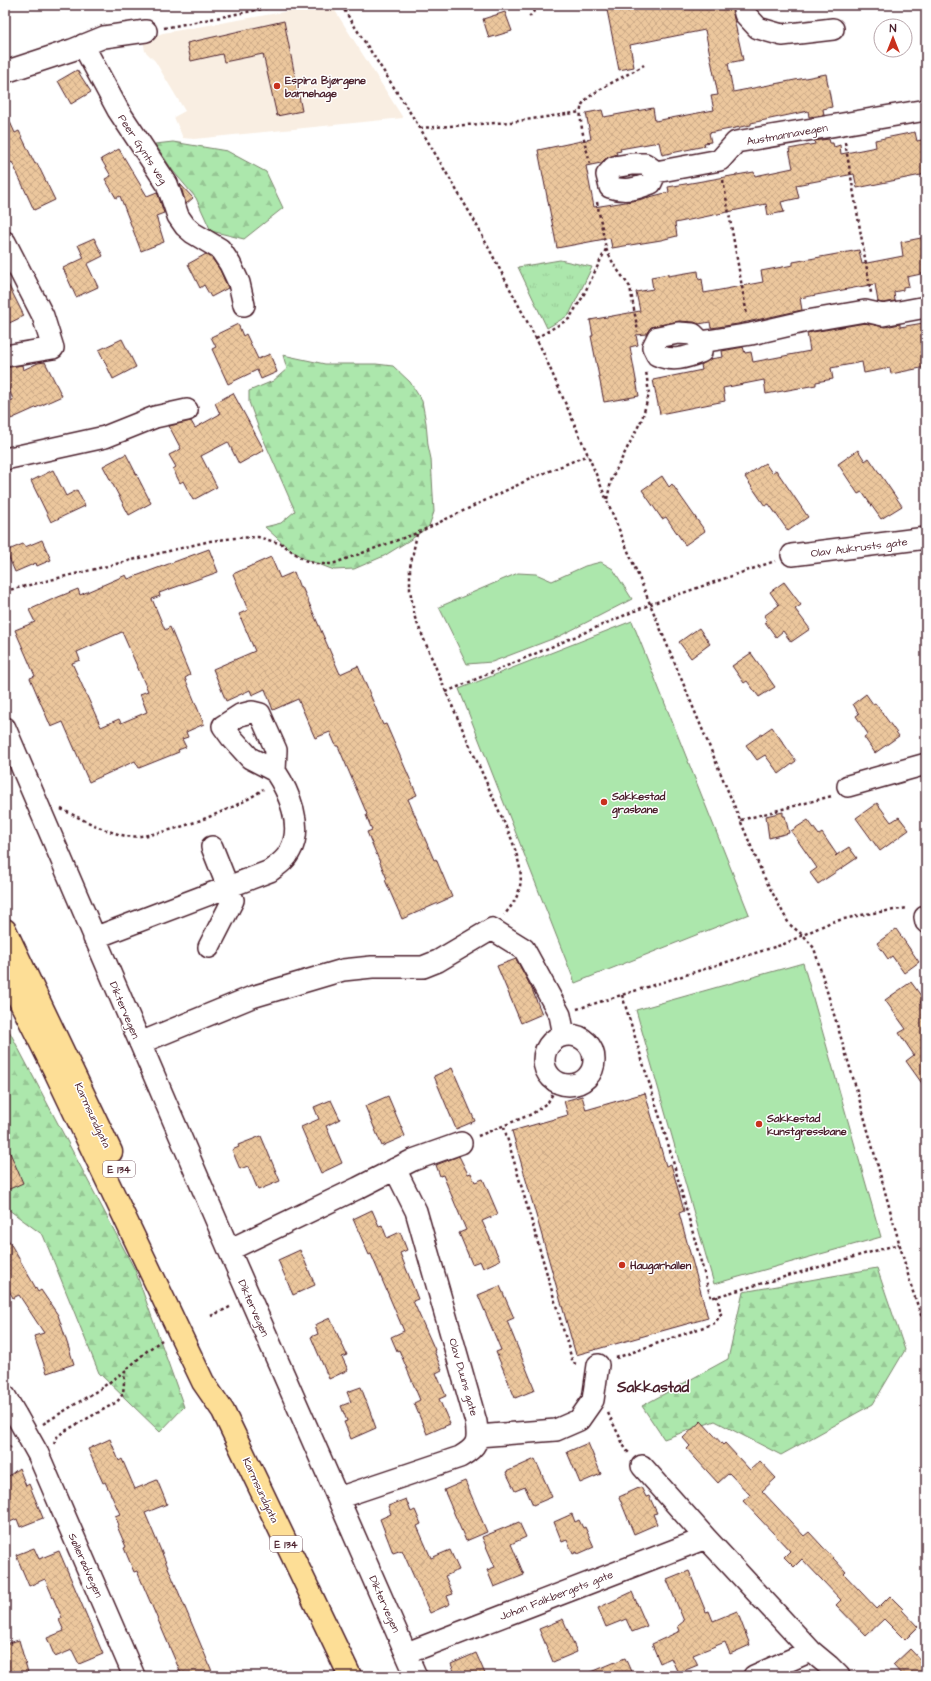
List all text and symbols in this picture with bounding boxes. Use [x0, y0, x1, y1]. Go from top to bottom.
north arrow [873, 18, 913, 58]
text: N [890, 21, 897, 36]
place label: Espira Bjørgene barnehage [285, 73, 366, 103]
marker: Espira Bjørgene barnehage [272, 81, 282, 91]
street label: Peer Gynts veg [114, 112, 171, 188]
street label: Austmannavegen [745, 120, 829, 150]
street label: Olav Aukrusts gate [810, 534, 908, 562]
place label: Sakkestad grasbane [611, 789, 666, 819]
marker: Sakkestad grasbane [599, 797, 609, 807]
street label: Diktervegen [105, 979, 144, 1042]
street label: Karmsundgata [70, 1080, 114, 1151]
place label: Sakkestad kunstgressbane [766, 1111, 847, 1141]
marker: Sakkestad kunstgressbane [754, 1119, 764, 1129]
road number: E 134 [103, 1161, 135, 1177]
place label: Haugarhallen [629, 1258, 692, 1275]
marker: Haugarhallen [617, 1260, 627, 1270]
street label: Diktervegen [233, 1277, 273, 1340]
street label: Olav Duuns gate [444, 1337, 482, 1418]
district label: Sakkastad [616, 1377, 689, 1398]
street label: Karmsundgata [238, 1455, 282, 1526]
street label: Søllerødvegen [64, 1530, 107, 1601]
road number: E 134 [270, 1536, 302, 1552]
street label: Johan Falkbergets gate [497, 1567, 616, 1625]
street label: Diktervegen [364, 1573, 404, 1636]

